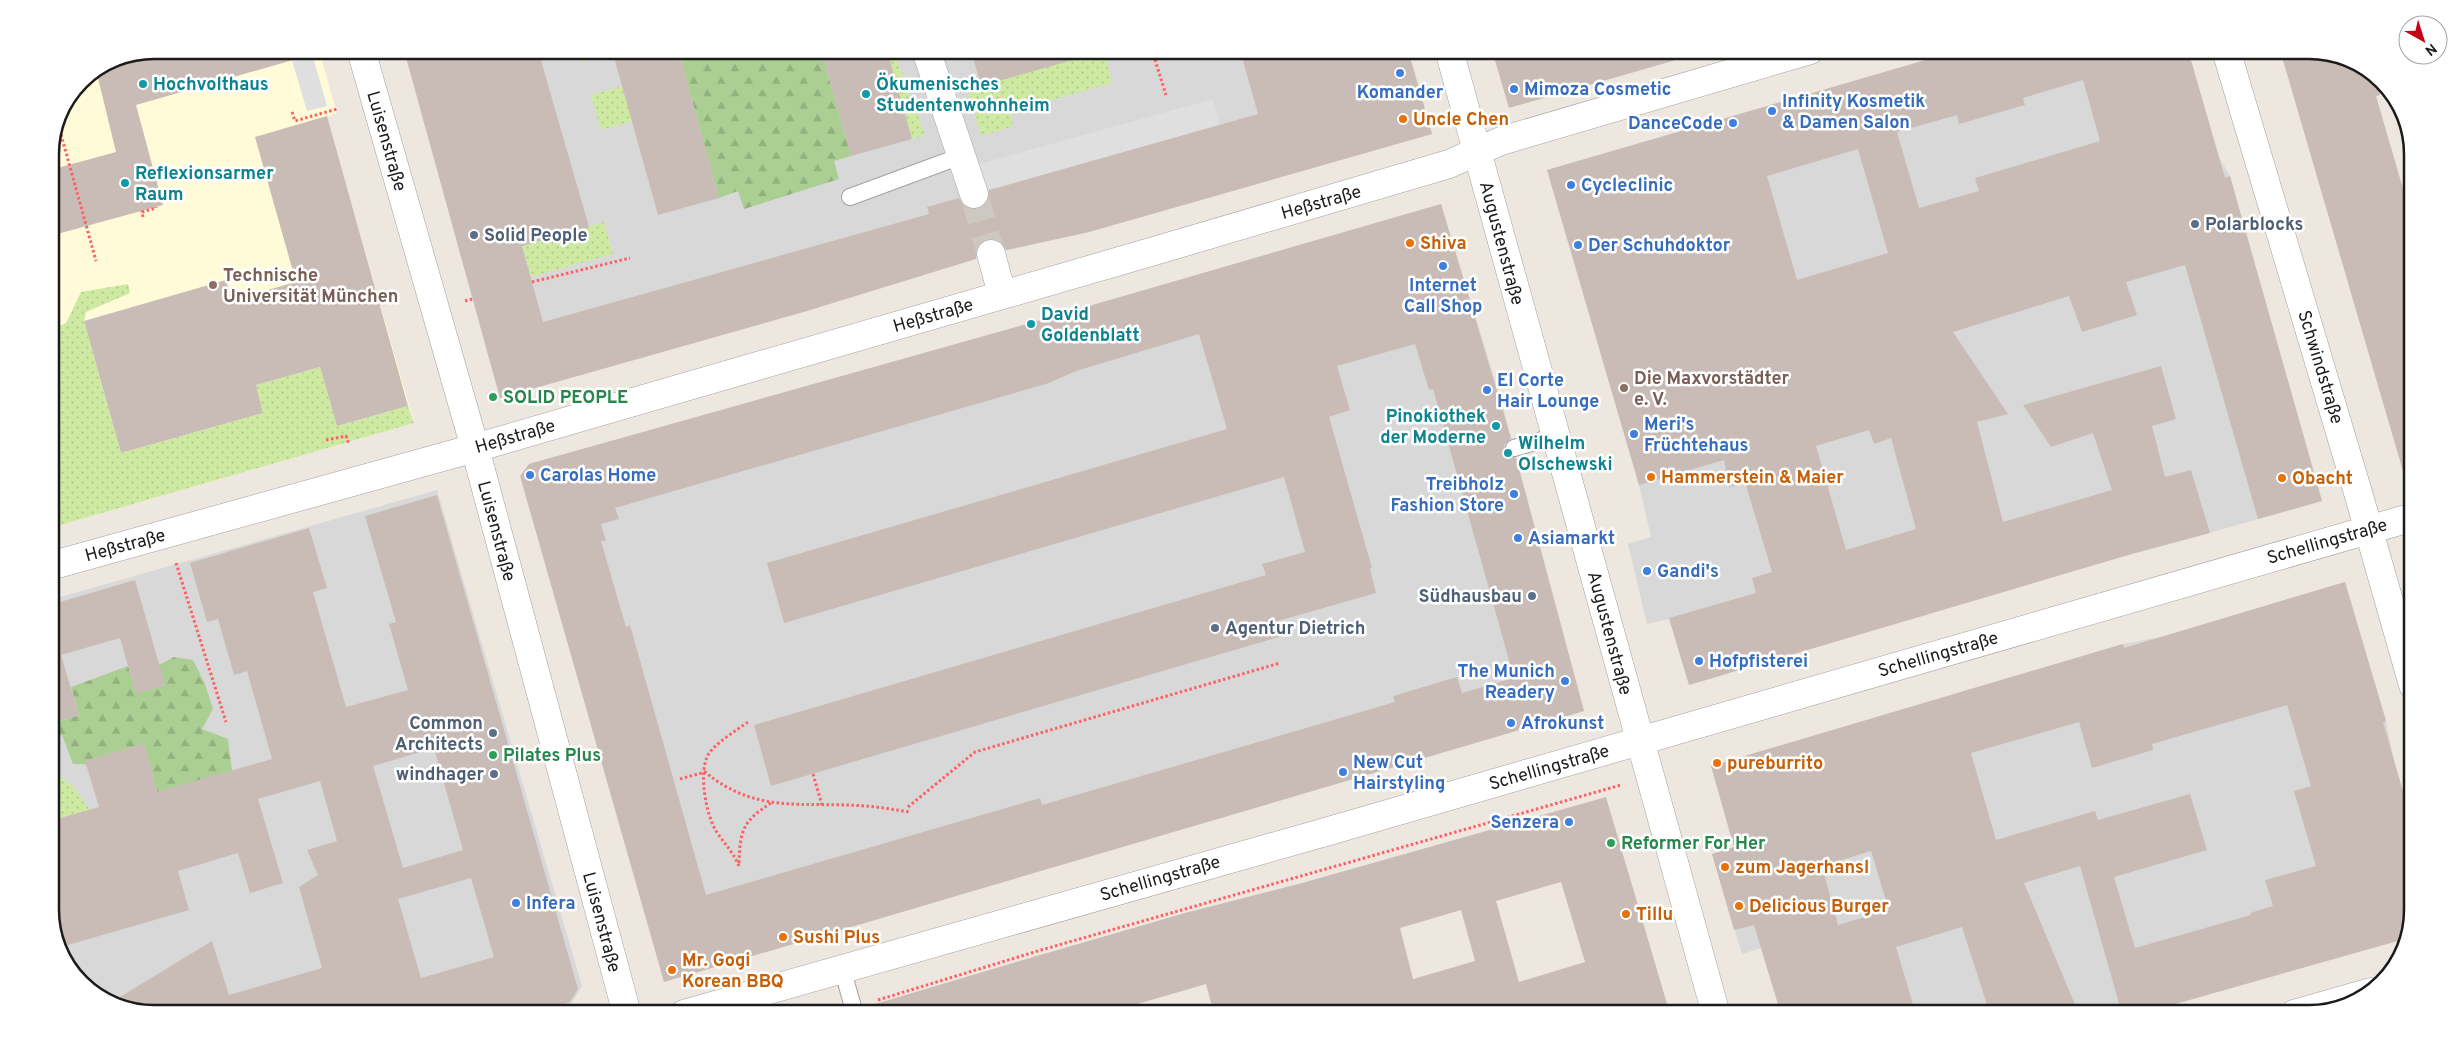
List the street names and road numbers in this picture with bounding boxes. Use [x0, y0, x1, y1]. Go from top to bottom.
street label: Luisenstraße [360, 89, 411, 194]
street label: Augustenstraße [1473, 179, 1528, 308]
street label: Heßstraße [1279, 181, 1364, 226]
street label: Heßstraße [891, 294, 976, 339]
street label: Schwindstraße [2291, 308, 2348, 427]
street label: Heßstraße [473, 415, 558, 460]
street label: Luisenstraße [471, 479, 520, 584]
street label: Schellingstraße [2265, 514, 2390, 571]
street label: Heßstraße [83, 525, 168, 568]
street label: Augustenstraße [1581, 569, 1636, 698]
street label: Schellingstraße [1876, 627, 2001, 684]
street label: Schellingstraße [1487, 740, 1612, 797]
street label: Schellingstraße [1098, 851, 1223, 908]
street label: Luisenstraße [576, 870, 625, 975]

